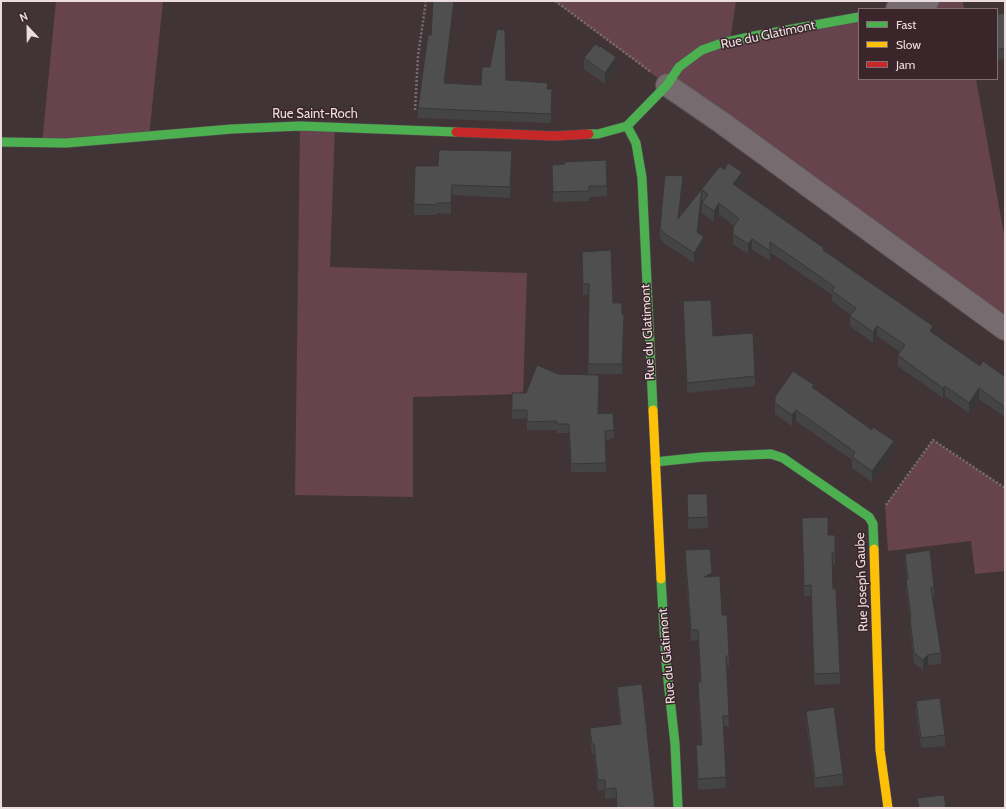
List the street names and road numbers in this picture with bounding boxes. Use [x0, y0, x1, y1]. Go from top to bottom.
street label: Rue du Glatimont [719, 17, 817, 53]
street label: Rue Saint-Roch [272, 106, 358, 122]
street label: Rue du Glatimont [638, 284, 658, 380]
street label: Rue Joseph Gaube [852, 532, 872, 632]
street label: Rue du Glatimont [655, 607, 679, 705]

